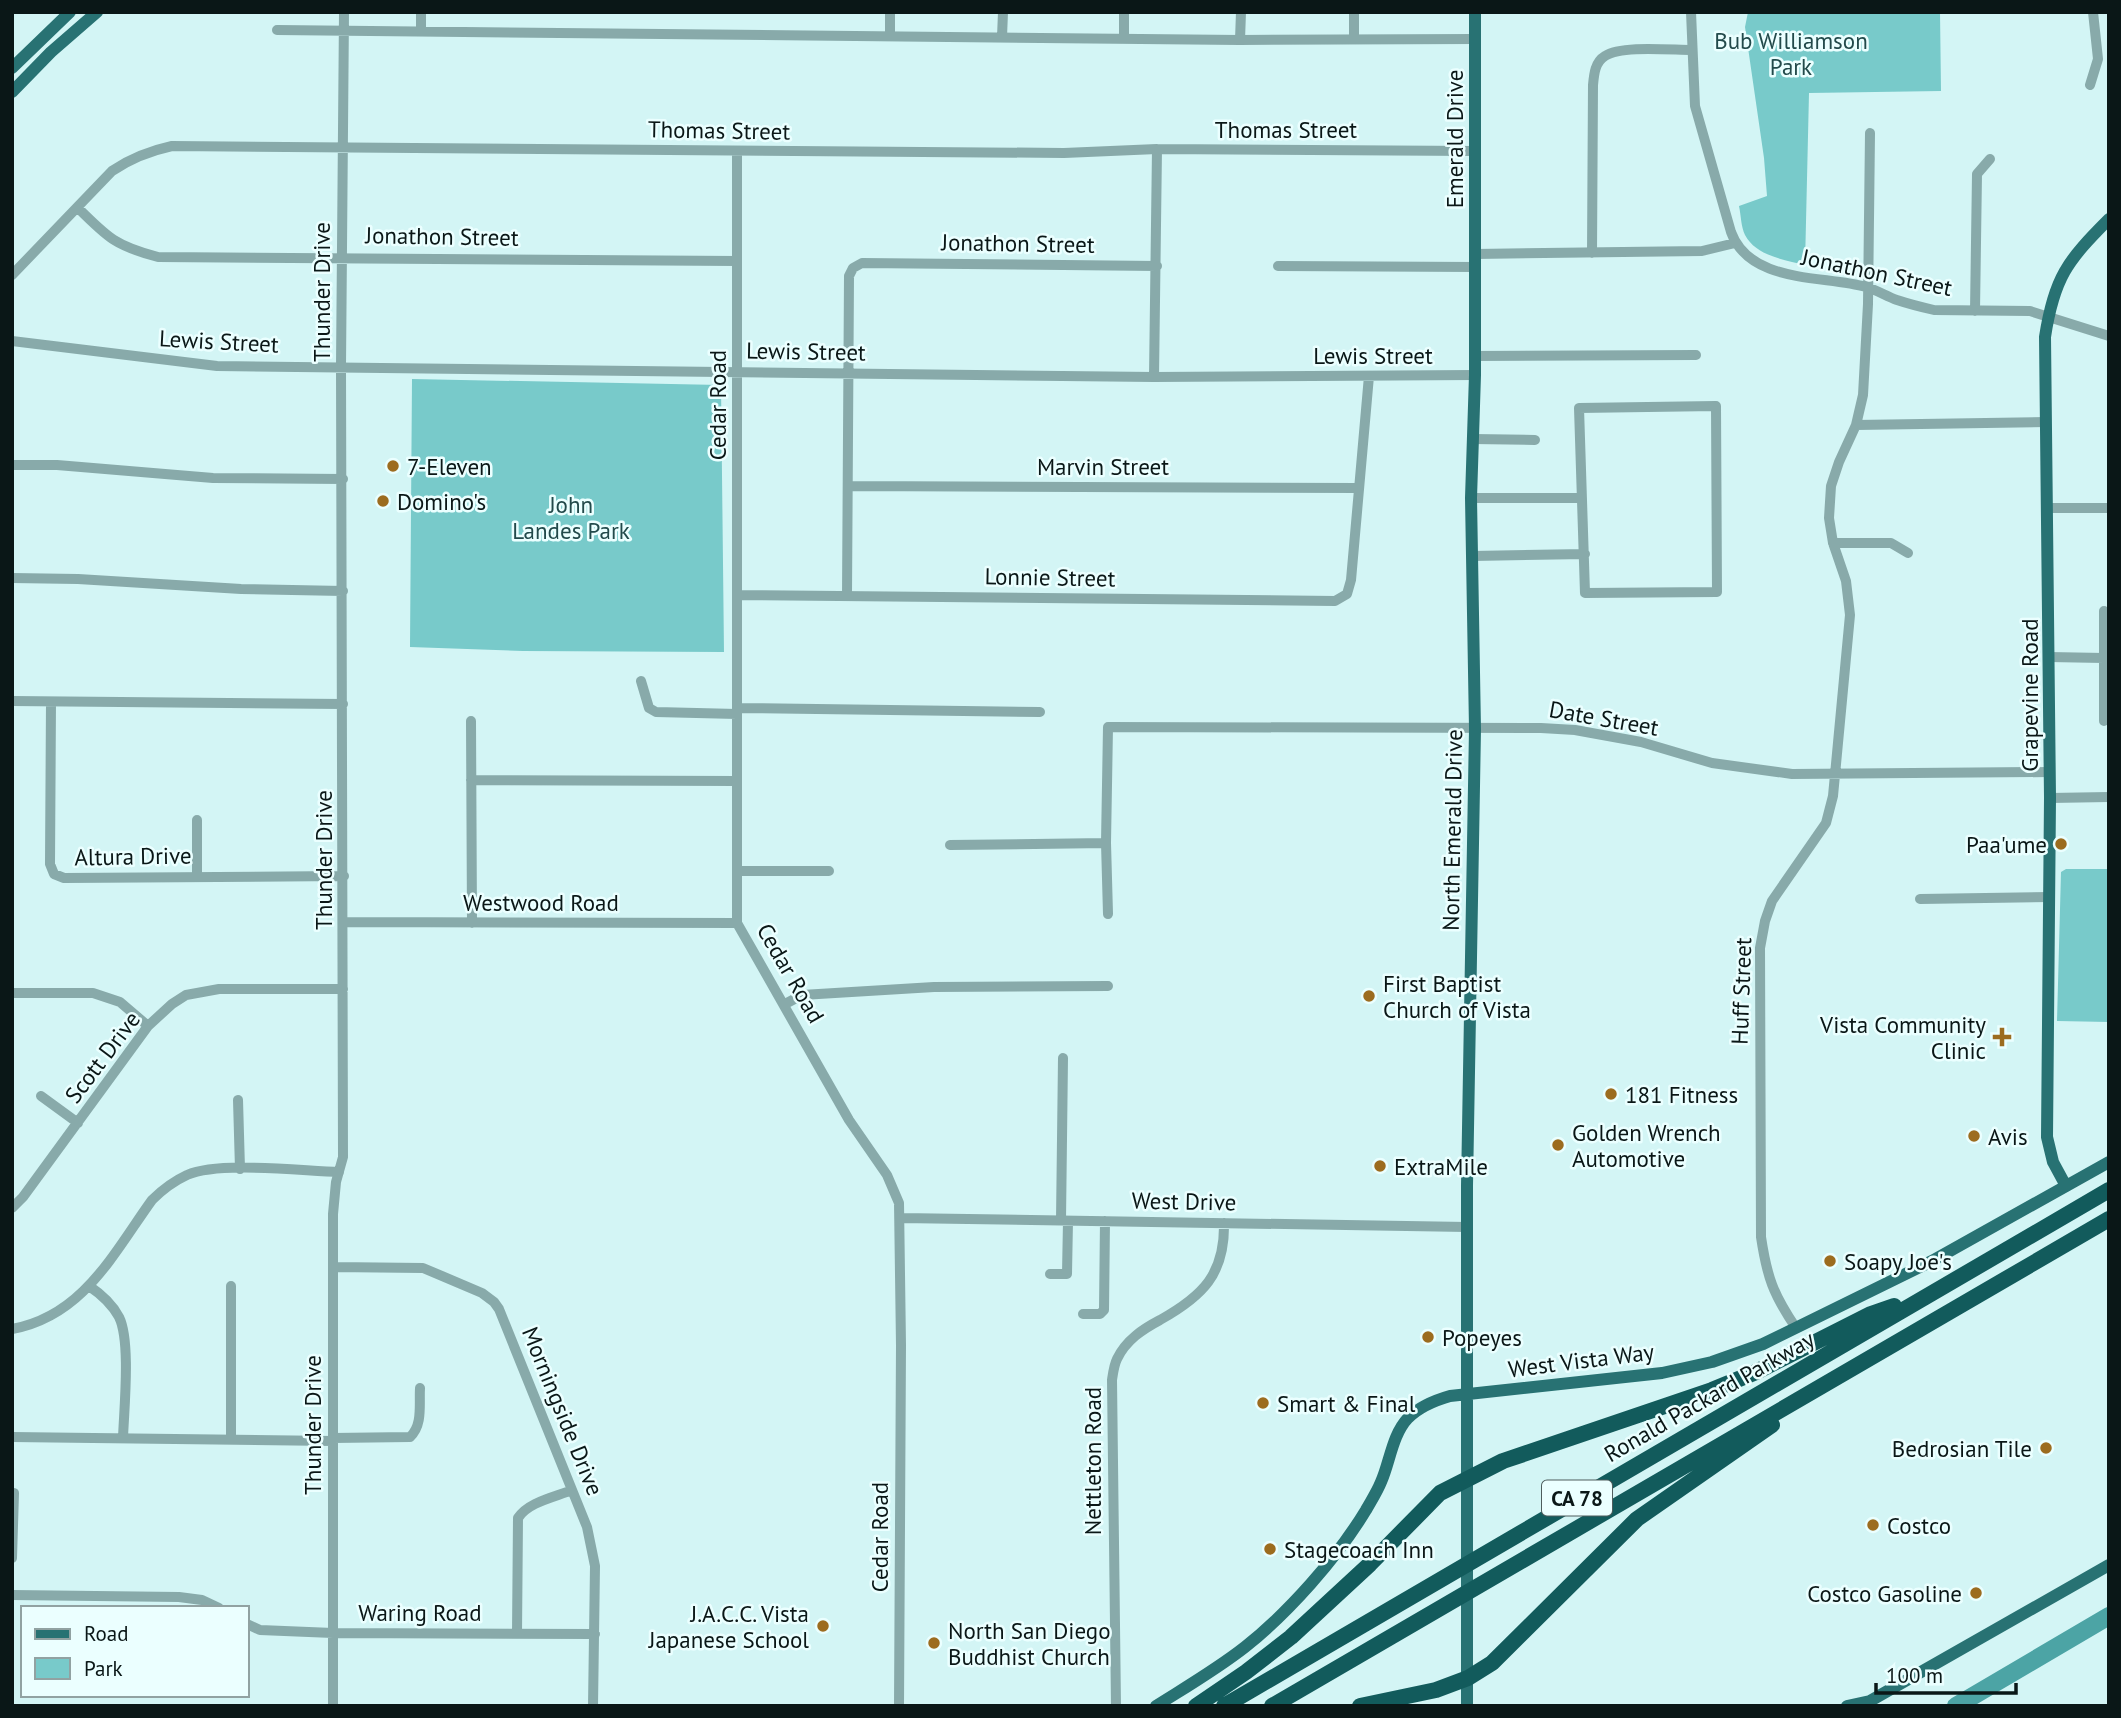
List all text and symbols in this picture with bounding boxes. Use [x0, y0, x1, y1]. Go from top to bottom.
park label: Bub Williamson Park [1714, 26, 1868, 81]
street label: Emerald Drive [1440, 70, 1469, 208]
street label: Thomas Street [648, 114, 791, 146]
street label: Thomas Street [1215, 115, 1357, 144]
street label: Jonathon Street [364, 220, 519, 252]
street label: Thunder Drive [307, 222, 336, 362]
street label: Jonathon Street [940, 227, 1095, 259]
street label: Jonathon Street [1798, 242, 1955, 302]
street label: Lewis Street [159, 323, 280, 359]
street label: Lewis Street [746, 335, 866, 367]
street label: Lewis Street [1313, 341, 1433, 370]
street label: Cedar Road [703, 350, 732, 460]
place label: 7-Eleven [407, 452, 492, 481]
street label: Marvin Street [1037, 452, 1169, 481]
marker: 7-Eleven [385, 458, 401, 474]
place label: Domino's [397, 487, 486, 516]
park label: John Landes Park [512, 490, 630, 545]
marker: Domino's [375, 493, 391, 509]
street label: Lonnie Street [984, 561, 1116, 593]
street label: Grapevine Road [2015, 618, 2044, 772]
street label: Date Street [1547, 694, 1661, 742]
street label: North Emerald Drive [1436, 729, 1468, 931]
street label: Thunder Drive [309, 790, 338, 930]
place label: Paa'ume [1966, 830, 2047, 859]
marker: Paa'ume [2053, 836, 2069, 852]
street label: Altura Drive [74, 840, 192, 872]
street label: Westwood Road [463, 888, 619, 917]
street label: Cedar Road [751, 918, 831, 1028]
street label: Huff Street [1725, 937, 1757, 1045]
place label: First Baptist Church of Vista [1383, 969, 1531, 1024]
marker: First Baptist Church of Vista [1361, 988, 1377, 1004]
street label: Scott Drive [58, 1005, 146, 1109]
place label: Vista Community Clinic [1819, 1010, 1986, 1065]
marker: Vista Community Clinic [1992, 1027, 2012, 1047]
place label: 181 Fitness [1625, 1080, 1738, 1109]
marker: 181 Fitness [1603, 1086, 1619, 1102]
place label: Golden Wrench Automotive [1572, 1118, 1721, 1173]
place label: Avis [1988, 1122, 2028, 1151]
marker: Avis [1966, 1128, 1982, 1144]
marker: Golden Wrench Automotive [1550, 1137, 1566, 1153]
place label: ExtraMile [1394, 1152, 1488, 1181]
marker: ExtraMile [1372, 1158, 1388, 1174]
street label: West Drive [1131, 1186, 1237, 1216]
place label: Soapy Joe's [1844, 1247, 1952, 1276]
marker: Soapy Joe's [1822, 1253, 1838, 1269]
street label: Morningside Drive [516, 1322, 610, 1500]
place label: Popeyes [1442, 1323, 1522, 1352]
street label: Ronald Packard Parkway [1599, 1324, 1820, 1468]
marker: Popeyes [1420, 1329, 1436, 1345]
street label: West Vista Way [1506, 1337, 1656, 1383]
street label: Thunder Drive [298, 1355, 327, 1495]
street label: Nettleton Road [1078, 1387, 1107, 1535]
place label: Smart & Final [1277, 1389, 1416, 1418]
marker: Smart & Final [1255, 1395, 1271, 1411]
place label: Bedrosian Tile [1892, 1434, 2032, 1463]
marker: Bedrosian Tile [2038, 1440, 2054, 1456]
road number: CA 78 [1542, 1480, 1612, 1516]
street label: Cedar Road [865, 1482, 894, 1592]
place label: Costco [1887, 1511, 1951, 1540]
marker: Costco [1865, 1517, 1881, 1533]
place label: Stagecoach Inn [1284, 1535, 1434, 1564]
marker: Stagecoach Inn [1262, 1541, 1278, 1557]
place label: Costco Gasoline [1807, 1579, 1962, 1608]
marker: Costco Gasoline [1968, 1585, 1984, 1601]
street label: Waring Road [358, 1598, 482, 1627]
place label: J.A.C.C. Vista Japanese School [648, 1599, 809, 1654]
legend [21, 1606, 248, 1697]
place label: North San Diego Buddhist Church [948, 1616, 1111, 1671]
marker: J.A.C.C. Vista Japanese School [815, 1618, 831, 1634]
text: Road [84, 1620, 128, 1647]
marker: North San Diego Buddhist Church [926, 1635, 942, 1651]
scale bar [1876, 1652, 2016, 1696]
text: Park [84, 1655, 123, 1682]
text: 100 m [1886, 1662, 1943, 1689]

